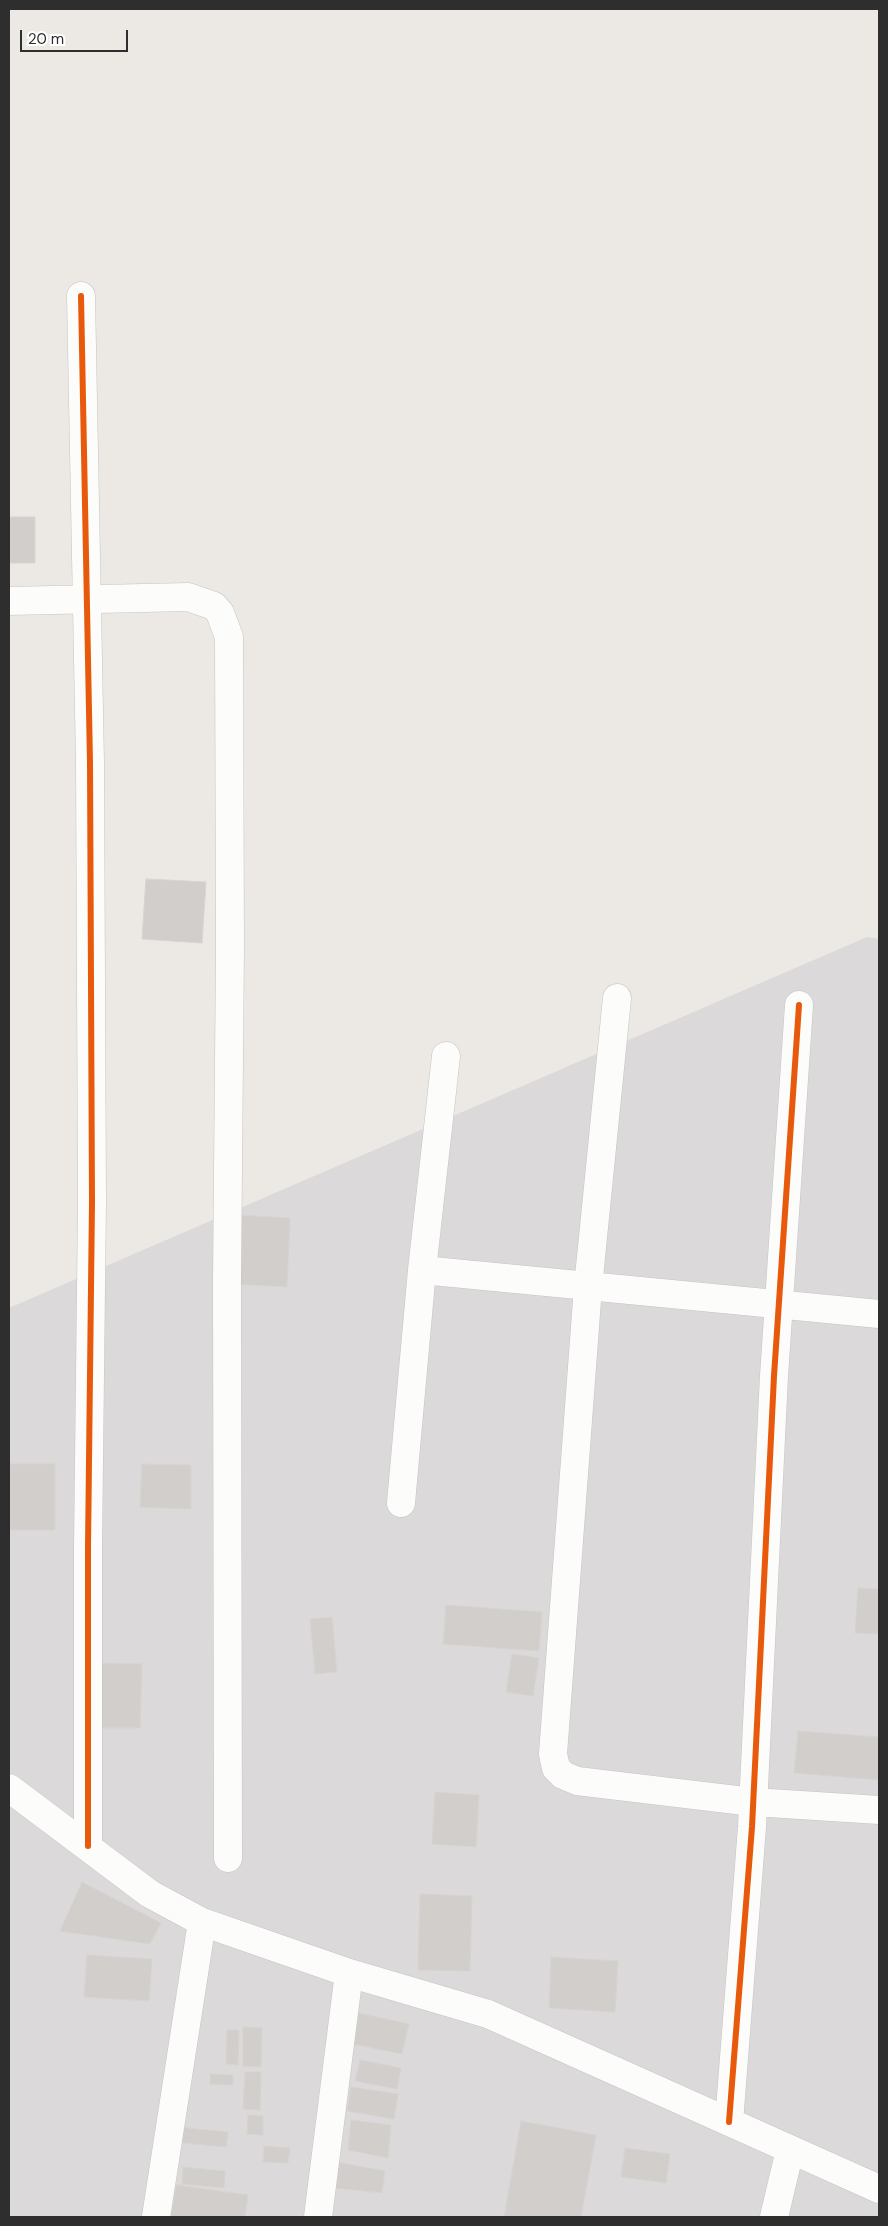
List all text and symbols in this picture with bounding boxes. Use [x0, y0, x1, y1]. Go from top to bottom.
scale bar [22, 20, 130, 52]
text: 20 m [28, 29, 64, 49]

